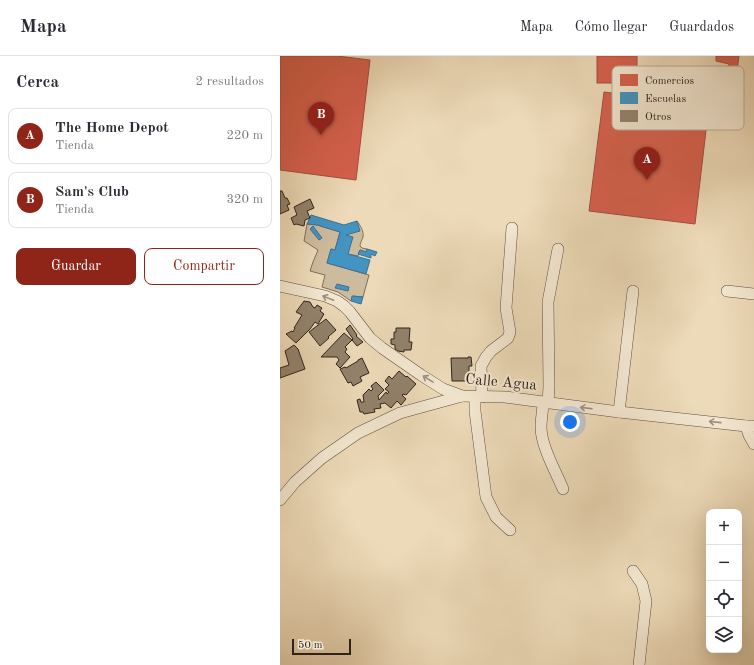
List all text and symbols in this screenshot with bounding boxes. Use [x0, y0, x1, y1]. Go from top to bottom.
text: Mapa [20, 18, 67, 37]
text: Mapa [520, 20, 553, 34]
text: Cómo llegar [575, 20, 647, 34]
text: Guardados [669, 20, 734, 34]
legend [612, 66, 744, 130]
text: Cerca [16, 74, 59, 91]
text: 2 resultados [196, 75, 264, 88]
text: Comercios [645, 76, 694, 87]
text: Escuelas [645, 94, 686, 105]
pin: B [308, 102, 334, 135]
text: Otros [645, 112, 672, 123]
text: The Home Depot [55, 121, 169, 136]
text: A [25, 129, 35, 142]
text: 220 m [226, 129, 263, 142]
text: Tienda [55, 139, 94, 152]
pin: A [634, 147, 660, 180]
text: Sam's Club [55, 185, 129, 200]
text: B [25, 193, 35, 206]
text: 320 m [226, 193, 263, 206]
text: Tienda [55, 203, 94, 216]
button: Guardar [16, 248, 136, 285]
button: Compartir [144, 248, 264, 285]
one-way arrow [322, 293, 334, 301]
street label: Calle Agua [465, 372, 538, 394]
one-way arrow [423, 375, 434, 383]
one-way arrow [580, 404, 593, 412]
your location [560, 412, 580, 432]
one-way arrow [709, 418, 722, 426]
map controls [706, 509, 742, 653]
button: + [706, 509, 742, 545]
button: − [706, 545, 742, 581]
button: locate [706, 581, 742, 617]
button: layers [706, 617, 742, 653]
scale bar [292, 637, 351, 656]
text: 50 m [298, 640, 323, 651]

